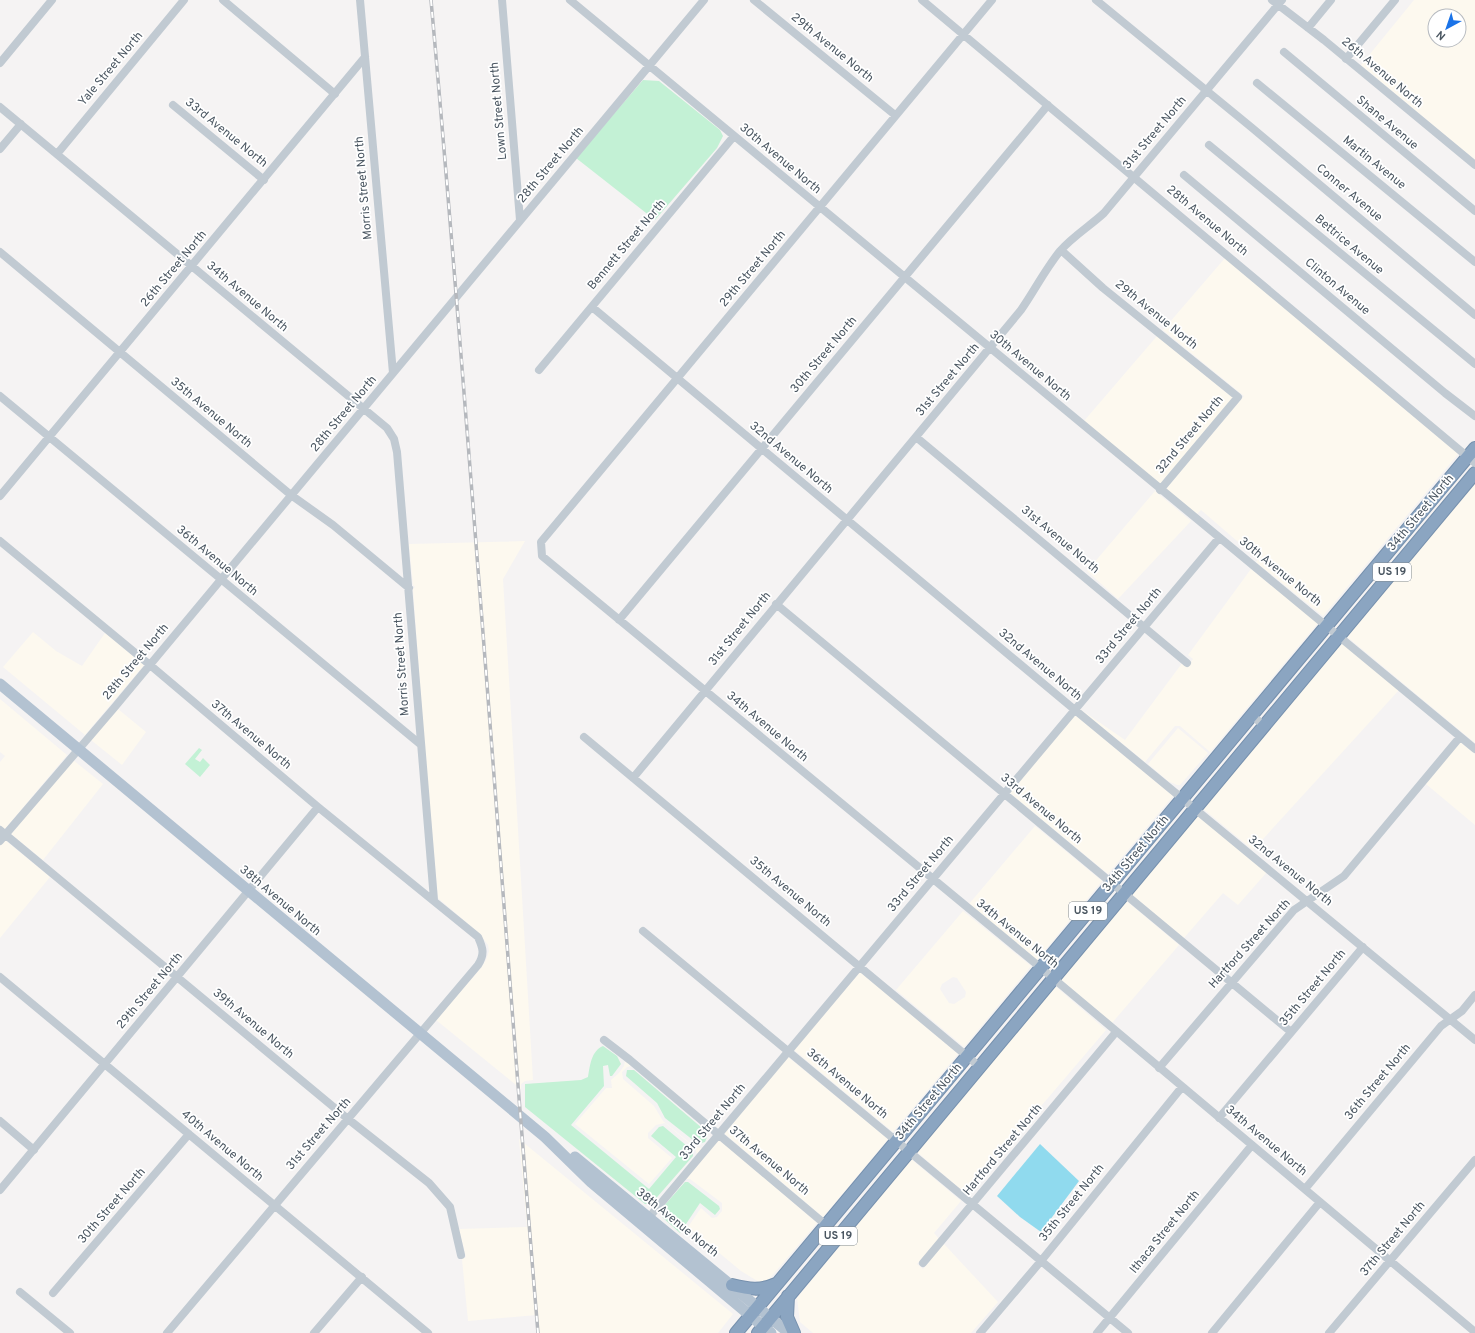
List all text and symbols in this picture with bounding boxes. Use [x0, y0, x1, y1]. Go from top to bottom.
north arrow [1427, 8, 1467, 48]
street label: 29th Avenue North [787, 10, 877, 86]
text: N [1434, 27, 1449, 43]
street label: Yale Street North [75, 28, 147, 110]
street label: 26th Avenue North [1338, 34, 1426, 112]
street label: Lown Street North [487, 61, 511, 161]
street label: Shane Avenue [1353, 92, 1421, 154]
street label: 31st Street North [1120, 93, 1190, 173]
street label: 33rd Avenue North [181, 95, 271, 171]
street label: 30th Avenue North [736, 120, 824, 198]
street label: 28th Street North [514, 123, 588, 207]
street label: Martin Avenue [1339, 132, 1409, 194]
street label: Morris Street North [352, 136, 376, 240]
street label: Conner Avenue [1312, 161, 1386, 225]
street label: 28th Avenue North [1163, 182, 1251, 260]
street label: Bennett Street North [584, 196, 670, 294]
street label: Bettrice Avenue [1311, 211, 1387, 279]
street label: 26th Street North [137, 227, 211, 311]
street label: 29th Street North [716, 227, 790, 311]
street label: Clinton Avenue [1301, 255, 1373, 319]
street label: 34th Avenue North [203, 258, 291, 336]
street label: 29th Avenue North [1111, 277, 1201, 353]
street label: 30th Street North [787, 313, 861, 397]
street label: 30th Avenue North [986, 327, 1074, 405]
street label: 31st Street North [913, 340, 983, 420]
street label: 28th Street North [307, 372, 381, 456]
street label: 35th Avenue North [167, 374, 255, 452]
street label: 32nd Street North [1152, 392, 1228, 478]
street label: 32nd Avenue North [746, 418, 836, 498]
street label: 34th Street North [1384, 471, 1458, 555]
street label: 31st Avenue North [1017, 502, 1103, 578]
street label: 36th Avenue North [173, 522, 261, 600]
street label: 30th Avenue North [1235, 534, 1325, 610]
road number: US 19 [1373, 563, 1411, 581]
street label: 33rd Street North [1092, 584, 1166, 668]
street label: 31st Street North [705, 589, 775, 669]
street label: Morris Street North [390, 612, 414, 716]
street label: 28th Street North [99, 620, 173, 704]
street label: 32nd Avenue North [995, 625, 1085, 705]
street label: 34th Avenue North [723, 688, 811, 766]
street label: 37th Avenue North [207, 697, 295, 773]
street label: 33rd Avenue North [997, 770, 1085, 848]
street label: 34th Street North [1099, 812, 1173, 896]
street label: 33rd Street North [884, 832, 958, 916]
street label: 32nd Avenue North [1244, 832, 1336, 910]
street label: 35th Avenue North [746, 853, 834, 931]
street label: 38th Avenue North [236, 862, 324, 940]
street label: 34th Avenue North [972, 896, 1062, 972]
street label: Hartford Street North [1206, 896, 1294, 992]
road number: US 19 [1069, 902, 1107, 920]
street label: 35th Street North [1276, 946, 1350, 1030]
street label: 29th Street North [113, 949, 187, 1033]
street label: 39th Avenue North [209, 985, 297, 1063]
street label: 36th Street North [1341, 1040, 1415, 1124]
street label: 36th Avenue North [803, 1045, 891, 1123]
street label: 34th Street North [892, 1060, 966, 1144]
street label: 33rd Street North [676, 1080, 750, 1164]
street label: 31st Street North [283, 1094, 355, 1174]
street label: Hartford Street North [960, 1101, 1046, 1199]
street label: 34th Avenue North [1222, 1102, 1310, 1180]
street label: 40th Avenue North [178, 1107, 266, 1185]
street label: 37th Avenue North [725, 1123, 813, 1199]
street label: 35th Street North [1036, 1161, 1108, 1245]
street label: 30th Street North [75, 1165, 149, 1247]
street label: 38th Avenue North [632, 1185, 722, 1261]
street label: Ithaca Street North [1126, 1187, 1204, 1277]
street label: 37th Street North [1357, 1198, 1429, 1280]
road number: US 19 [819, 1227, 857, 1245]

